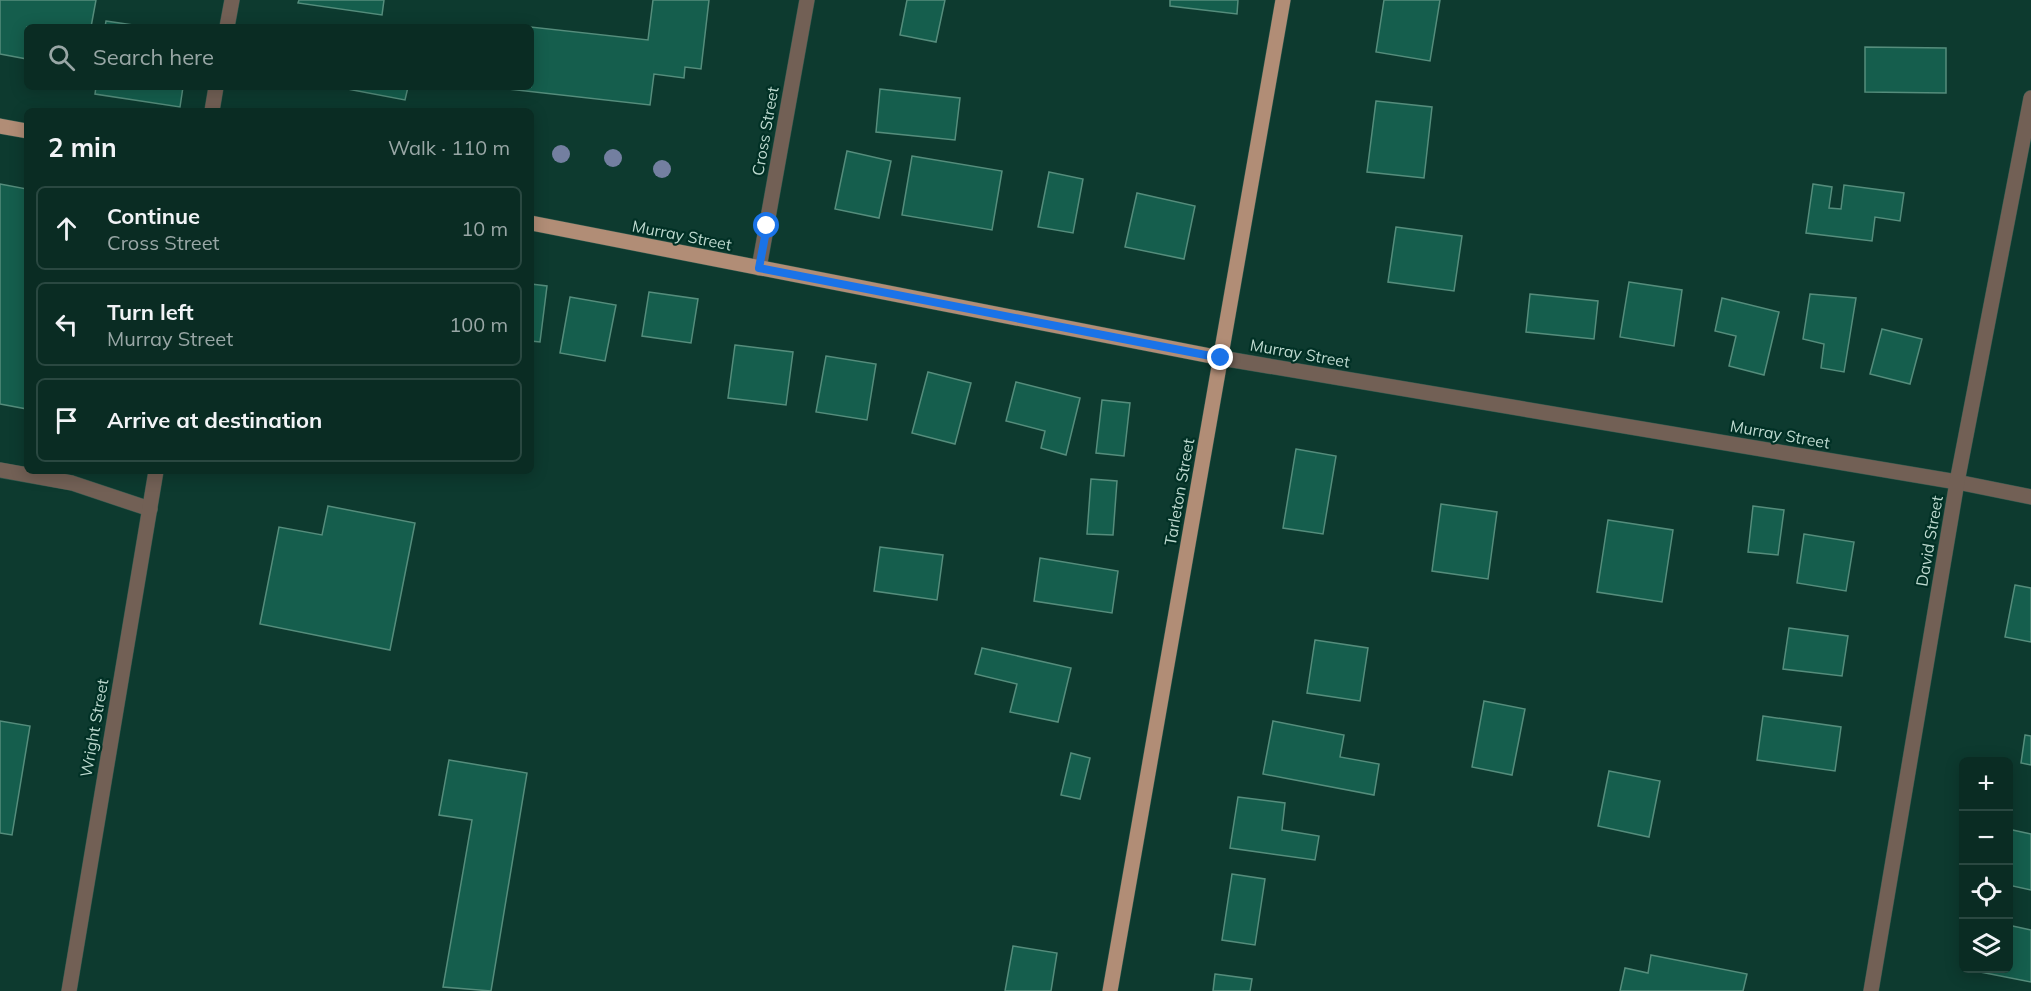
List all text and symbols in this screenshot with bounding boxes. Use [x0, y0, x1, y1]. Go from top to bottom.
search box [24, 24, 534, 90]
icon: search [45, 41, 78, 74]
text: Search here [93, 43, 214, 71]
street label: Cross Street [747, 85, 783, 177]
text: 2 min [48, 131, 117, 164]
text: Walk · 110 m [388, 135, 510, 160]
text: Continue [107, 202, 200, 230]
icon: ahead [50, 212, 83, 245]
route start [753, 212, 779, 238]
text: 10 m [461, 216, 508, 241]
street label: Murray Street [631, 216, 734, 255]
text: Cross Street [107, 230, 220, 255]
text: Turn left [107, 298, 194, 326]
icon: left [50, 308, 83, 341]
text: 100 m [449, 312, 508, 337]
text: Murray Street [107, 326, 233, 351]
street label: Murray Street [1249, 334, 1352, 372]
route end [1207, 344, 1233, 370]
icon: arrive [50, 404, 83, 437]
text: Arrive at destination [107, 406, 322, 434]
street label: Murray Street [1729, 415, 1832, 453]
street label: Tarleton Street [1160, 436, 1198, 547]
street label: David Street [1911, 494, 1947, 588]
street label: Wright Street [76, 677, 113, 779]
map controls [1959, 757, 2013, 973]
button: + [1959, 757, 2013, 811]
button: − [1959, 811, 2013, 865]
button: locate [1959, 865, 2013, 919]
button: layers [1959, 919, 2013, 973]

